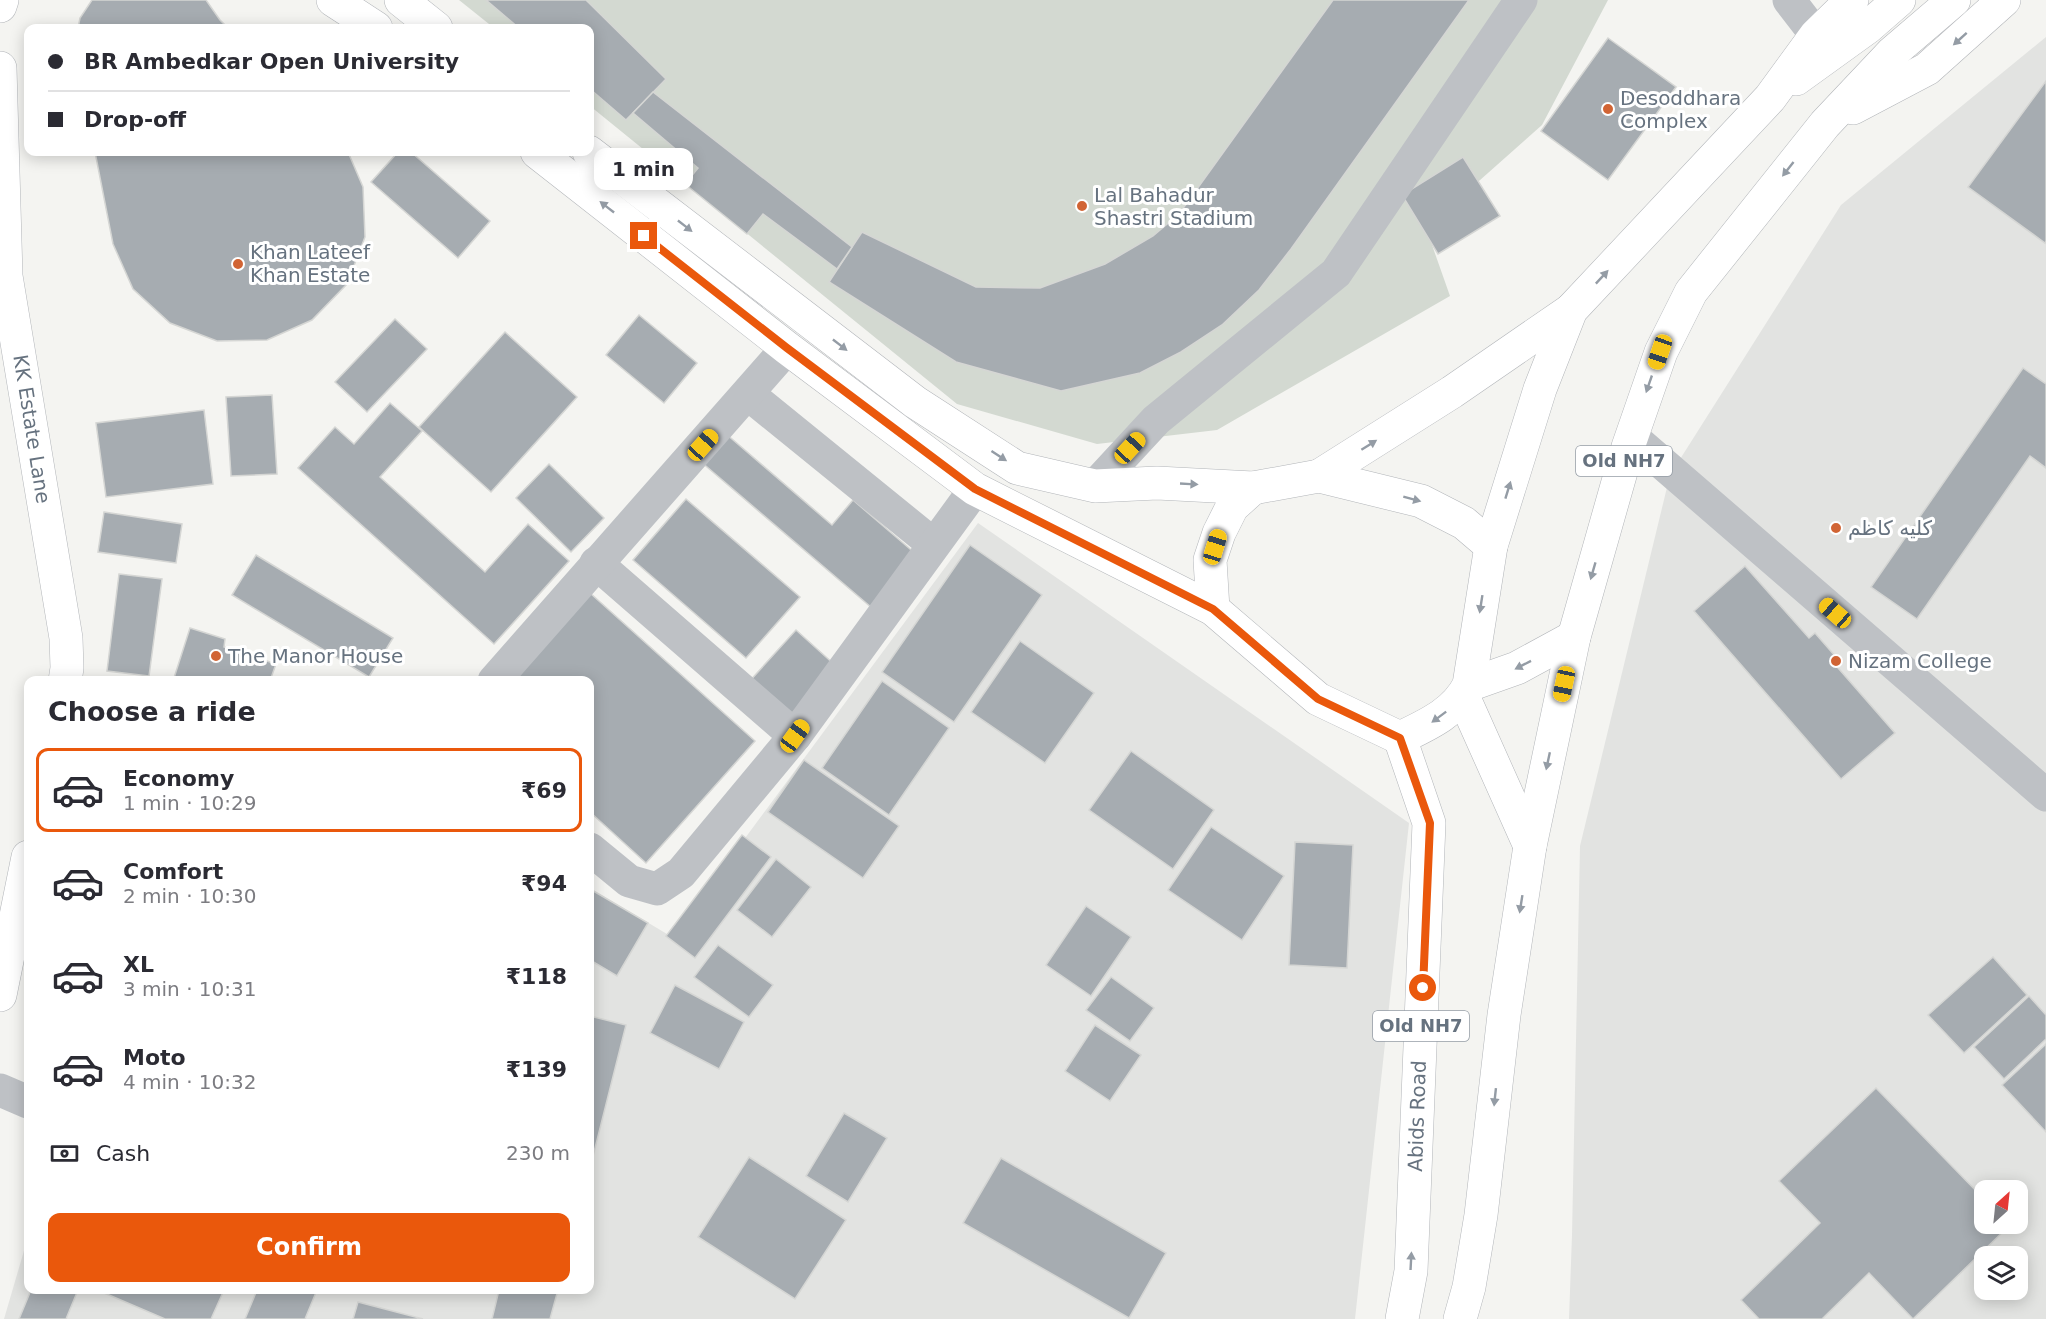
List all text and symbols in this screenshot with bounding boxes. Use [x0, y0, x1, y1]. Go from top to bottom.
one-way arrow [1953, 32, 1968, 45]
text: BR Ambedkar Open University [84, 49, 459, 74]
place label: Desoddhara Complex [1620, 86, 1741, 133]
marker: Desoddhara Complex [1601, 102, 1615, 116]
text: Drop-off [84, 107, 186, 132]
callout: 1 min [594, 149, 694, 191]
text: 1 min [612, 157, 675, 181]
one-way arrow [1783, 162, 1795, 177]
place label: Lal Bahadur Shastri Stadium [1094, 183, 1253, 230]
marker: Lal Bahadur Shastri Stadium [1075, 199, 1089, 213]
one-way arrow [599, 201, 615, 213]
one-way arrow [677, 219, 693, 232]
route end [630, 222, 657, 249]
place label: Khan Lateef Khan Estate [250, 240, 371, 287]
marker: Khan Lateef Khan Estate [231, 257, 245, 271]
one-way arrow [1595, 269, 1609, 284]
car [1646, 332, 1674, 372]
one-way arrow [832, 338, 847, 350]
street label: KK Estate Lane [8, 353, 56, 505]
one-way arrow [1644, 375, 1654, 393]
car [684, 426, 722, 464]
car [1111, 429, 1149, 467]
one-way arrow [1361, 439, 1377, 450]
road number: Old NH7 [1576, 446, 1672, 476]
one-way arrow [991, 451, 1007, 462]
one-way arrow [1179, 480, 1198, 489]
one-way arrow [1504, 481, 1513, 499]
one-way arrow [1403, 495, 1421, 505]
place label: كليه كاظم [1848, 516, 1933, 540]
marker: كليه كاظم [1829, 521, 1843, 535]
car [1201, 527, 1229, 567]
one-way arrow [1588, 562, 1597, 580]
car [1816, 594, 1854, 632]
one-way arrow [1477, 595, 1486, 614]
place label: The Manor House [227, 644, 403, 668]
marker: The Manor House [209, 649, 223, 663]
place label: Nizam College [1848, 649, 1992, 673]
marker: Nizam College [1829, 654, 1843, 668]
one-way arrow [1514, 659, 1532, 669]
car [1551, 665, 1577, 703]
text: Choose a ride [48, 696, 256, 727]
one-way arrow [1431, 711, 1447, 723]
car [777, 716, 813, 756]
one-way arrow [1543, 751, 1552, 770]
icon: car [51, 763, 105, 817]
text: Economy [123, 766, 234, 791]
text: ₹69 [521, 778, 567, 803]
text: 1 min · 10:29 [123, 791, 257, 815]
icon: car [51, 856, 105, 910]
text: Comfort [123, 859, 223, 884]
text: ₹94 [521, 871, 567, 896]
text: 2 min · 10:30 [123, 884, 257, 908]
one-way arrow [1517, 895, 1526, 914]
icon: car [51, 949, 105, 1003]
text: XL [123, 952, 154, 977]
text: ₹118 [506, 964, 567, 989]
route start [1409, 974, 1436, 1001]
text: 3 min · 10:31 [123, 977, 257, 1001]
road number: Old NH7 [1373, 1011, 1469, 1041]
icon: car [51, 1042, 105, 1096]
text: Moto [123, 1045, 186, 1070]
text: ₹139 [506, 1057, 567, 1082]
street label: Abids Road [1403, 1060, 1431, 1172]
text: 4 min · 10:32 [123, 1070, 257, 1094]
one-way arrow [1490, 1088, 1500, 1107]
icon: cash [48, 1137, 81, 1170]
text: Cash [96, 1141, 150, 1166]
text: 230 m [506, 1141, 570, 1165]
north arrow [1974, 1180, 2028, 1234]
map controls [1974, 1180, 2028, 1300]
button: Confirm [48, 1213, 570, 1282]
button: layers [1974, 1246, 2028, 1300]
one-way arrow [1407, 1252, 1416, 1271]

